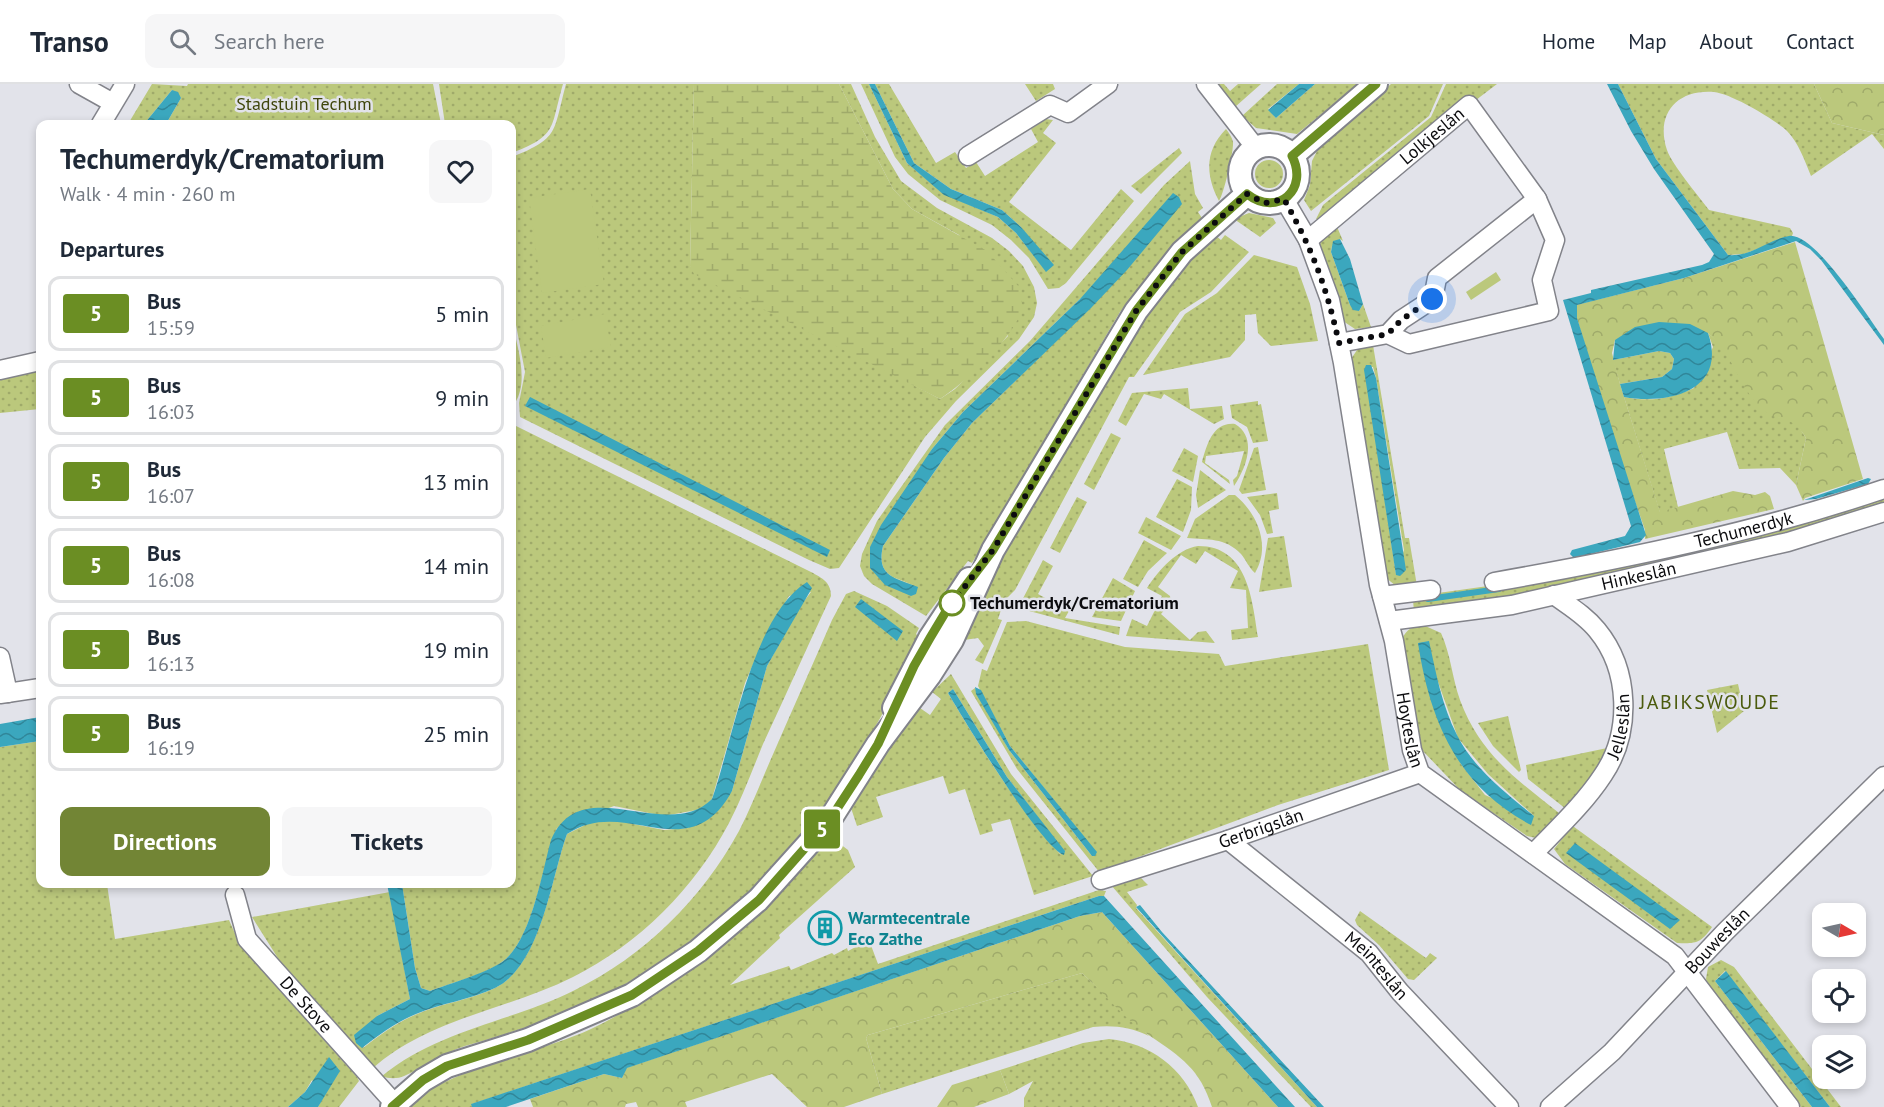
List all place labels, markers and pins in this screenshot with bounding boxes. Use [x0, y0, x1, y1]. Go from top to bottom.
marker: Techumerdyk/Crematorium [939, 590, 965, 616]
place label: Techumerdyk/Crematorium [970, 591, 1179, 614]
place label: Warmtecentrale Eco Zathe [848, 906, 970, 950]
building icon: Warmtecentrale Eco Zathe [807, 910, 843, 946]

